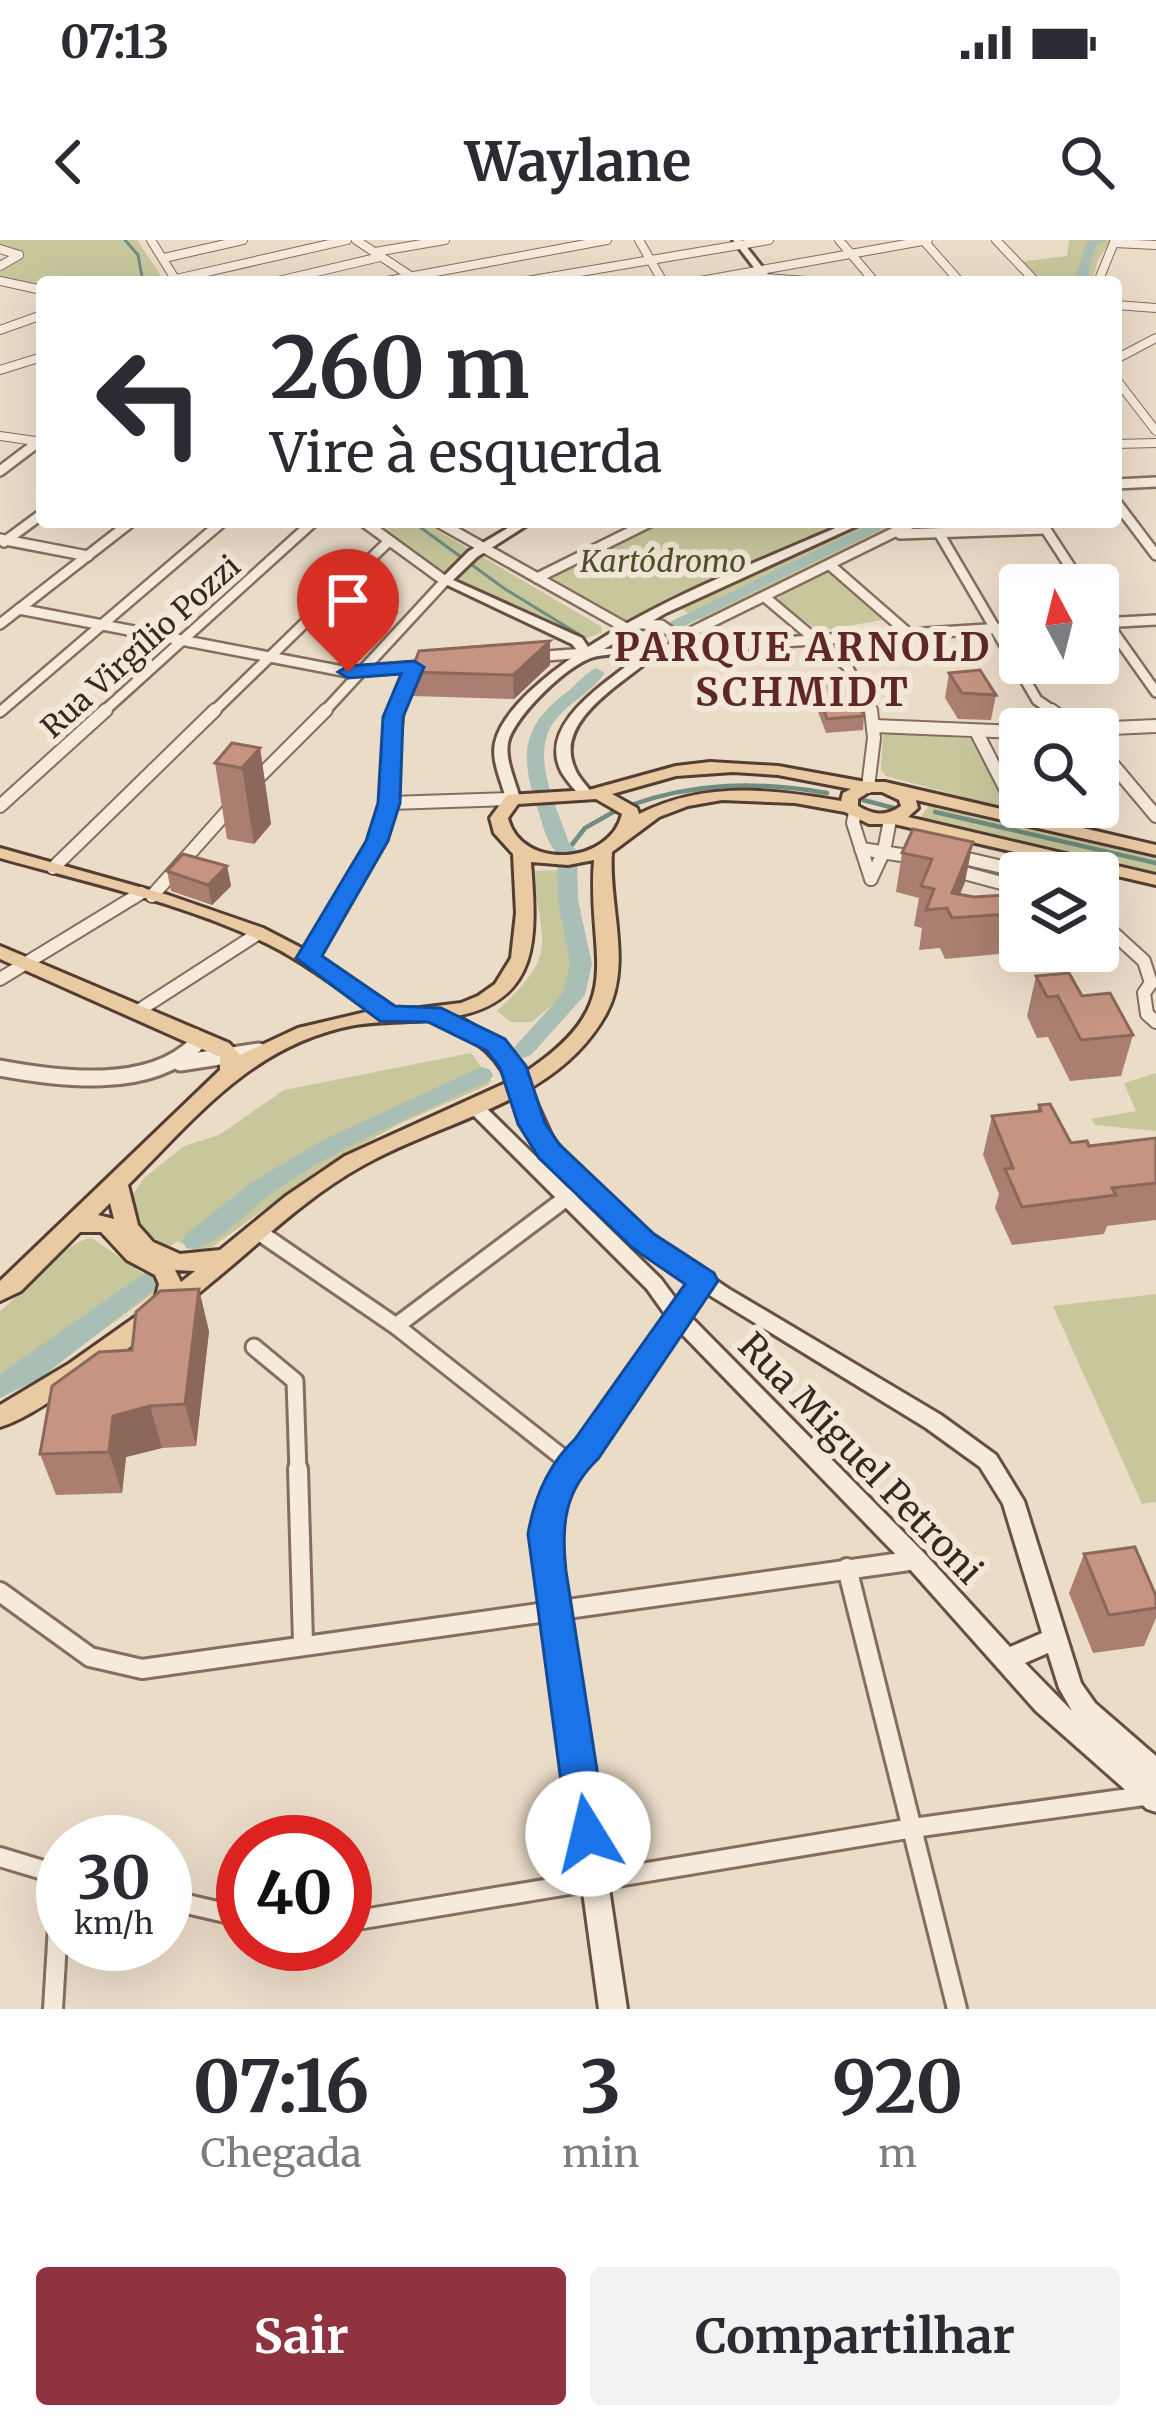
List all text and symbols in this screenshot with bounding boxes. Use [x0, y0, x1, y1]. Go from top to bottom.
text: 07:13 [60, 14, 169, 70]
text: Waylane [465, 128, 691, 196]
icon: back [36, 129, 102, 195]
icon: search [1054, 129, 1120, 195]
text: 260 m [270, 315, 529, 421]
icon: left [72, 324, 228, 480]
text: Vire à esquerda [270, 419, 662, 487]
park label: Kartódromo [579, 542, 746, 580]
street label: Rua Virgílio Pozzi [33, 547, 248, 746]
pin [297, 549, 399, 672]
north arrow [999, 564, 1119, 684]
map controls [999, 564, 1119, 972]
icon: arrive [315, 567, 381, 633]
district label: PARQUE ARNOLD SCHMIDT [614, 623, 992, 717]
button: search [999, 708, 1119, 828]
button: layers [999, 852, 1119, 972]
street label: Rua Miguel Petroni [729, 1323, 992, 1593]
position arrow [525, 1771, 651, 1897]
speed limit sign: 40 [216, 1815, 372, 1971]
text: 30 [77, 1840, 151, 1915]
text: km/h [74, 1904, 154, 1942]
text: 07:16 [193, 2041, 369, 2132]
text: 3 [580, 2041, 621, 2132]
text: 920 [832, 2041, 963, 2132]
text: Chegada [201, 2129, 362, 2178]
text: min [562, 2129, 639, 2178]
text: m [878, 2129, 917, 2178]
button: Sair [36, 2267, 566, 2405]
button: Compartilhar [590, 2267, 1120, 2405]

